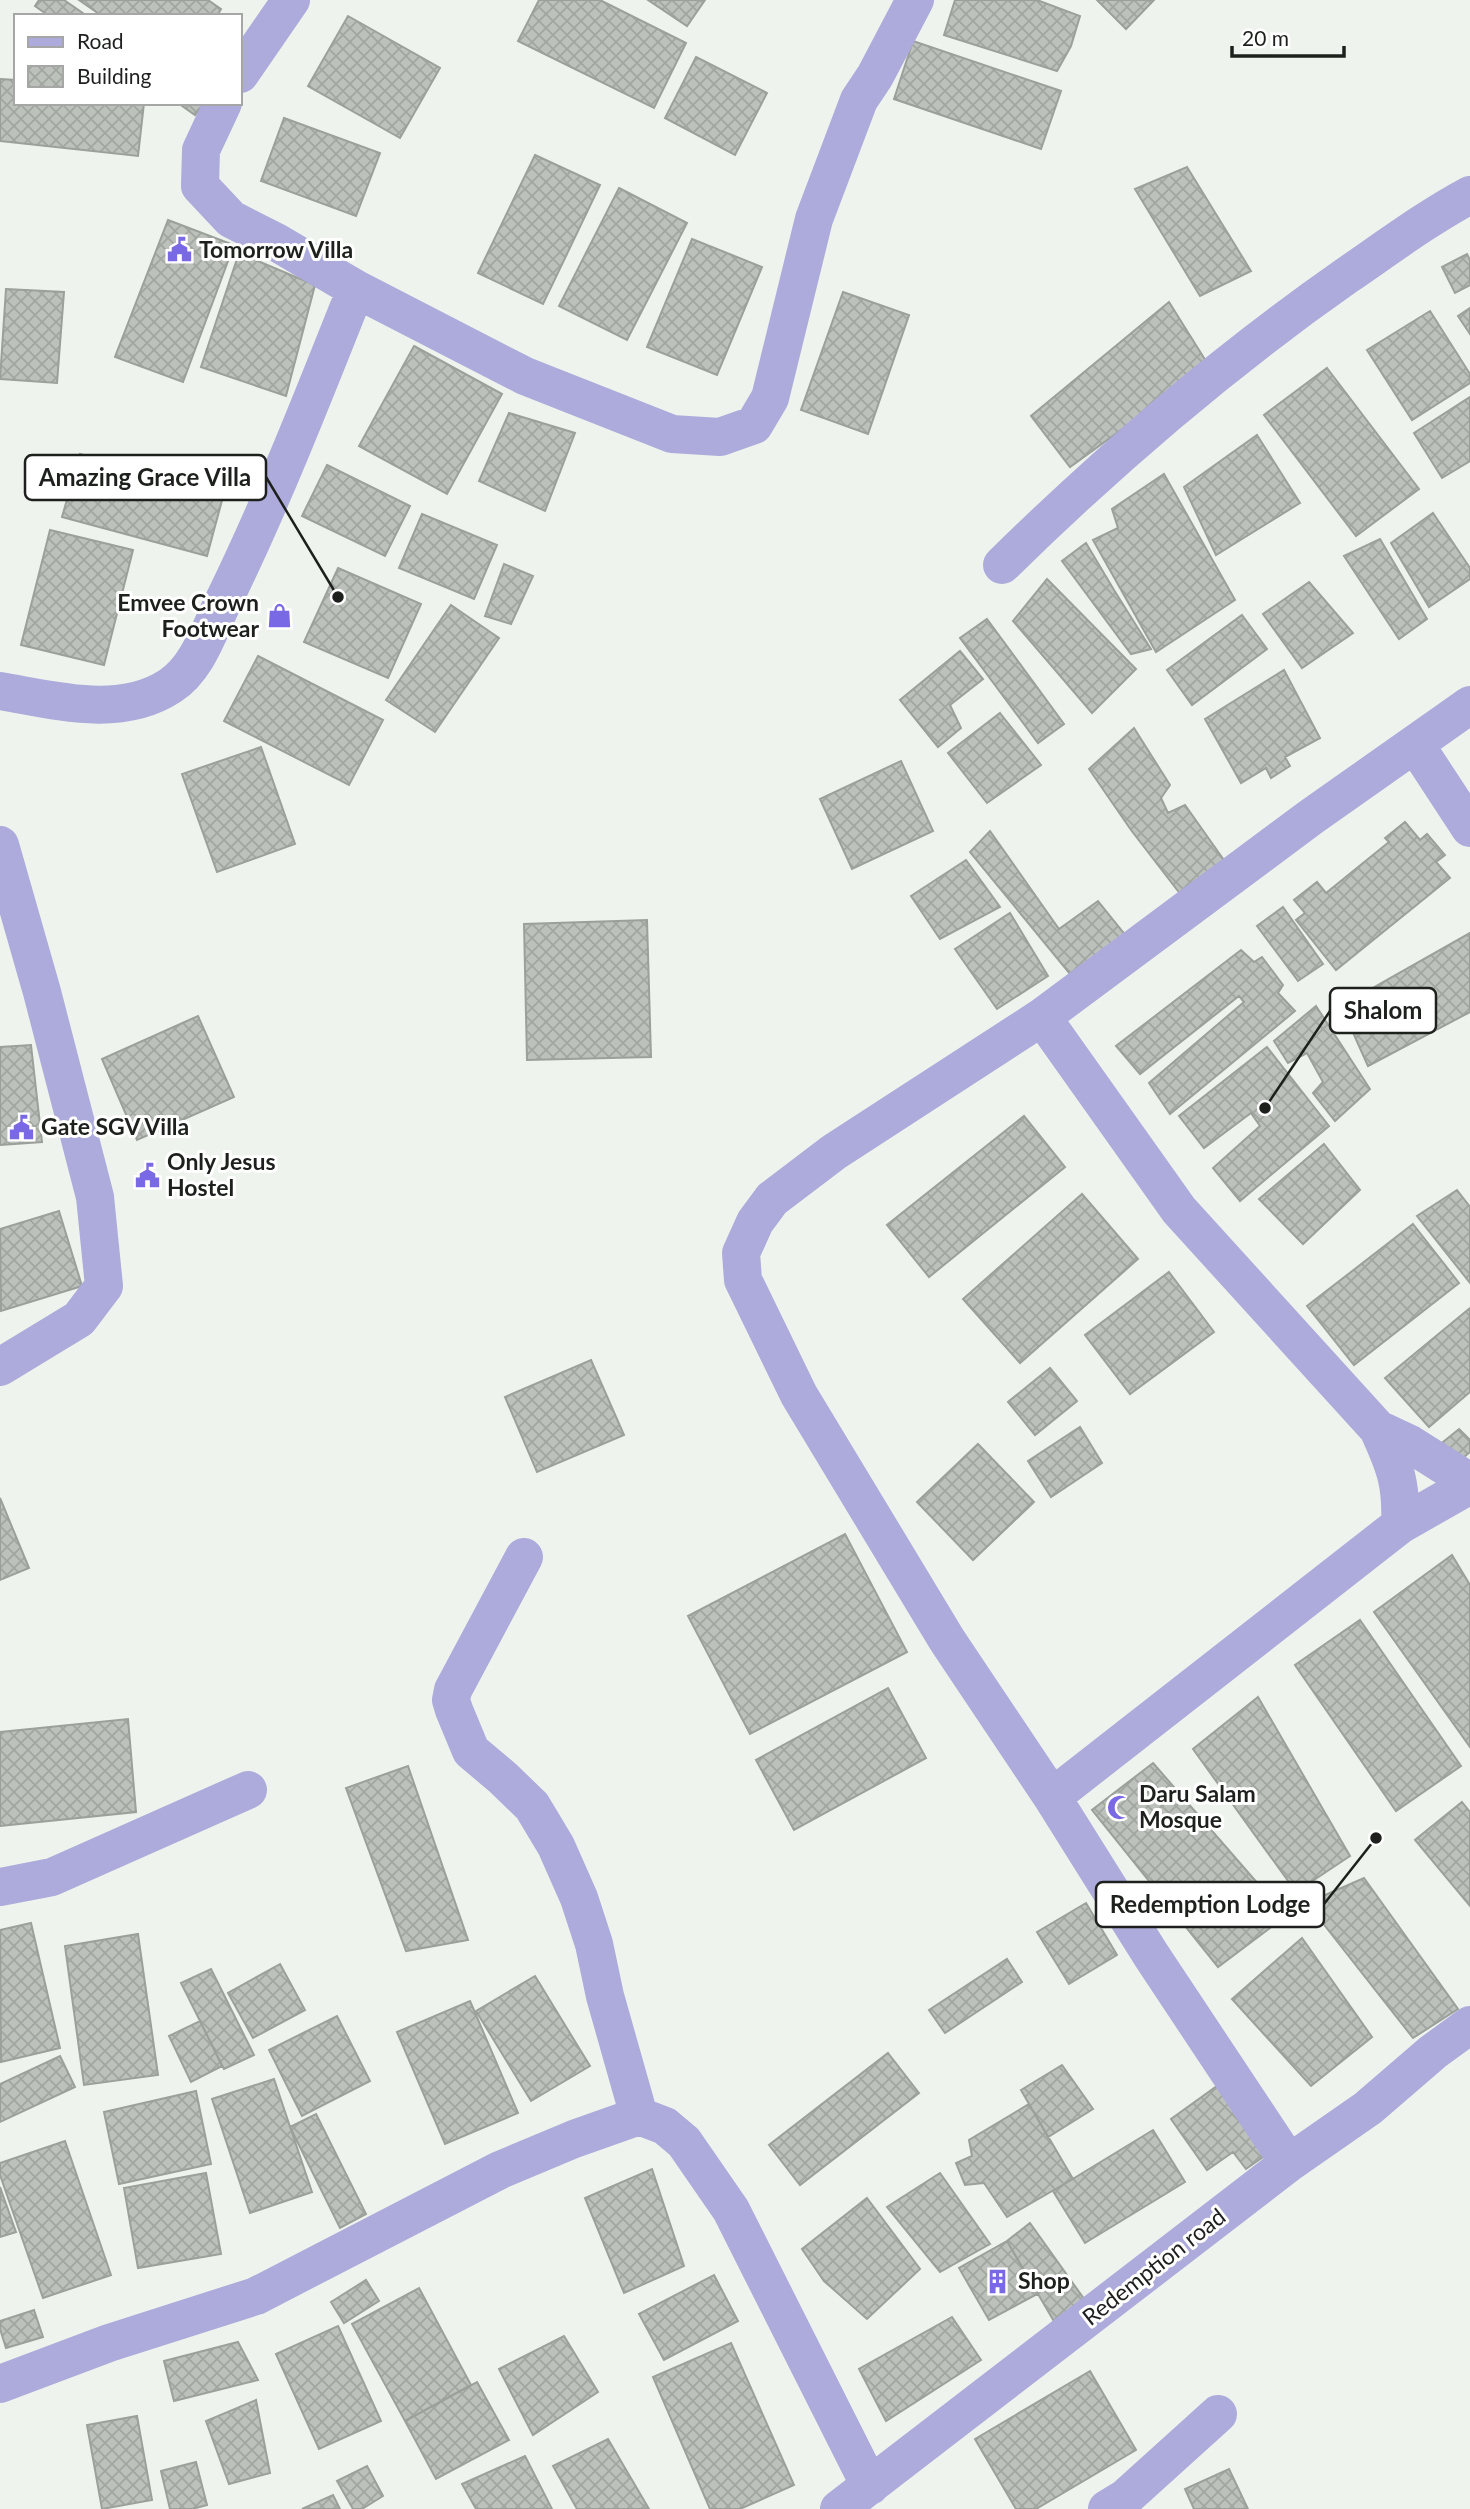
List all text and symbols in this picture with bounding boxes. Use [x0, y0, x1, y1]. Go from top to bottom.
legend [14, 14, 242, 105]
scale bar [1232, 14, 1344, 58]
text: 20 m [1242, 25, 1289, 50]
text: Road [77, 28, 124, 53]
text: Building [77, 63, 152, 88]
place label: Tomorrow Villa [199, 235, 353, 263]
public building icon: Tomorrow Villa [165, 236, 193, 264]
callout: Amazing Grace Villa [25, 455, 266, 500]
text: Amazing Grace Villa [38, 462, 251, 491]
place label: Emvee Crown Footwear [117, 588, 259, 642]
shop icon: Emvee Crown Footwear [265, 602, 293, 630]
callout: Shalom [1330, 988, 1436, 1033]
text: Shalom [1344, 995, 1422, 1024]
place label: Gate SGV Villa [41, 1112, 189, 1140]
public building icon: Gate SGV Villa [7, 1113, 35, 1141]
place label: Only Jesus Hostel [167, 1147, 276, 1201]
public building icon: Only Jesus Hostel [133, 1161, 161, 1189]
place label: Daru Salam Mosque [1139, 1779, 1256, 1833]
mosque icon: Daru Salam Mosque [1105, 1793, 1133, 1821]
callout: Redemption Lodge [1096, 1882, 1324, 1927]
text: Redemption Lodge [1110, 1889, 1310, 1918]
street label: Redemption road [1076, 2202, 1230, 2331]
place label: Shop [1018, 2266, 1070, 2294]
building icon: Shop [984, 2267, 1012, 2295]

